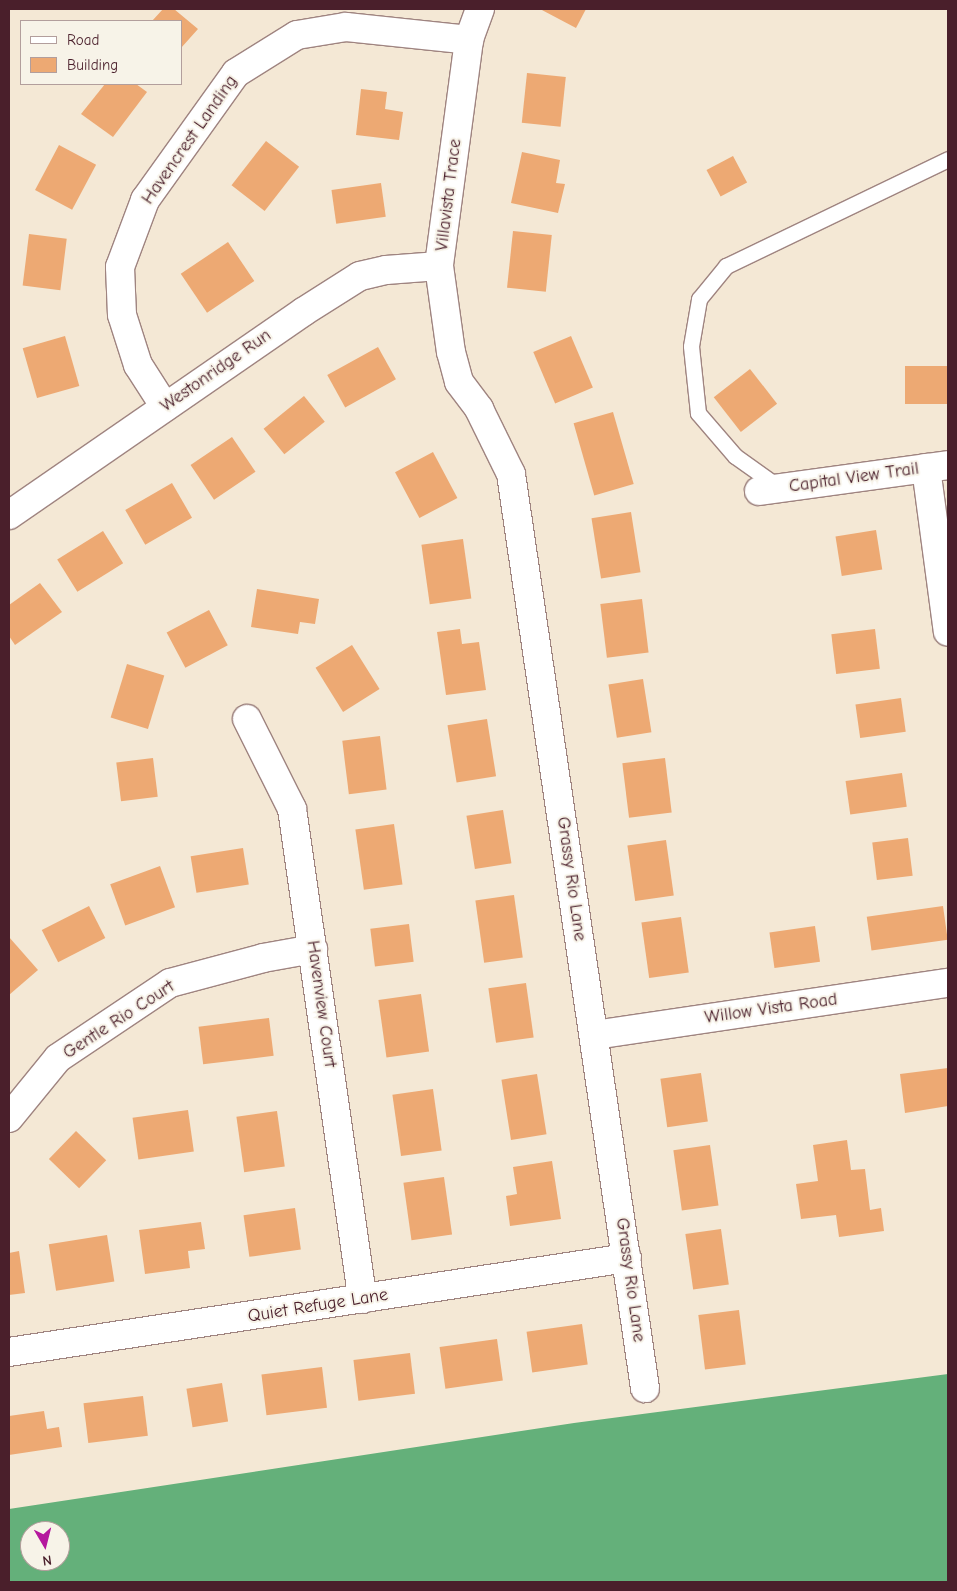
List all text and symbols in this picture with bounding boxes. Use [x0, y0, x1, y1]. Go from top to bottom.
legend [20, 20, 182, 85]
text: Road [67, 31, 99, 49]
text: Building [67, 56, 118, 74]
street label: Havencrest Landing [137, 71, 243, 209]
street label: Villavista Trace [431, 138, 467, 252]
street label: Westonridge Run [156, 325, 276, 417]
street label: Capital View Trail [788, 458, 920, 498]
street label: Grassy Rio Lane [552, 815, 590, 943]
street label: Havenview Court [301, 939, 341, 1069]
street label: Gentle Rio Court [59, 976, 179, 1064]
street label: Willow Vista Road [703, 989, 839, 1029]
street label: Grassy Rio Lane [611, 1216, 649, 1344]
street label: Quiet Refuge Lane [246, 1284, 390, 1328]
north arrow [20, 1521, 70, 1571]
text: N [41, 1551, 53, 1569]

